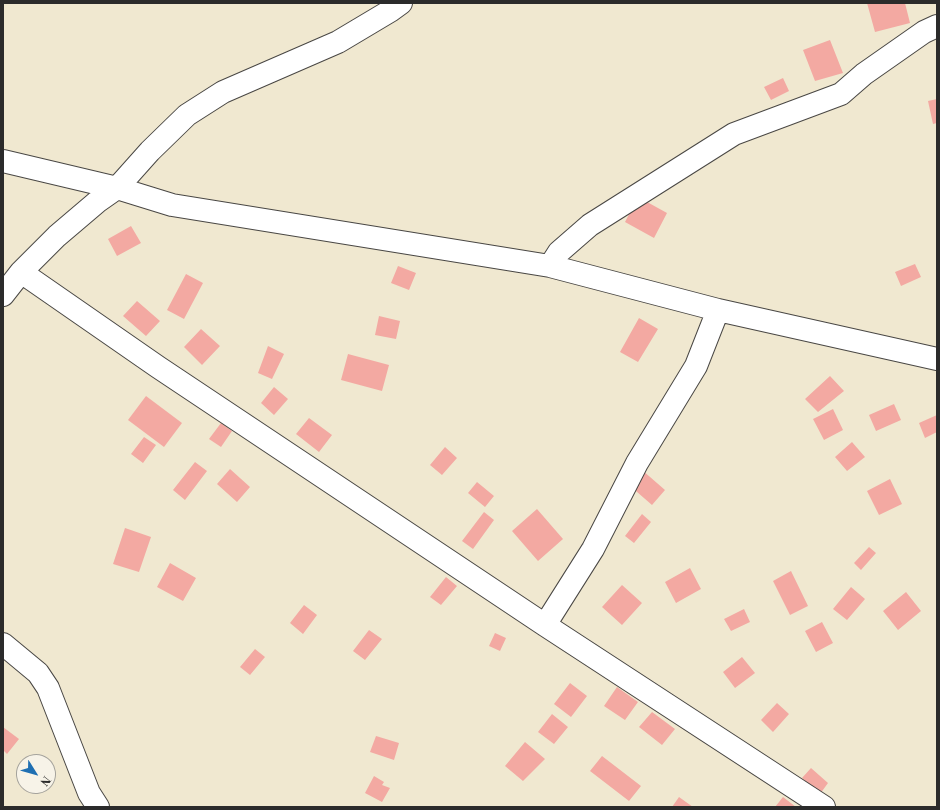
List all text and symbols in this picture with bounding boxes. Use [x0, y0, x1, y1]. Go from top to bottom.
north arrow [16, 754, 56, 794]
text: N [37, 773, 53, 788]

